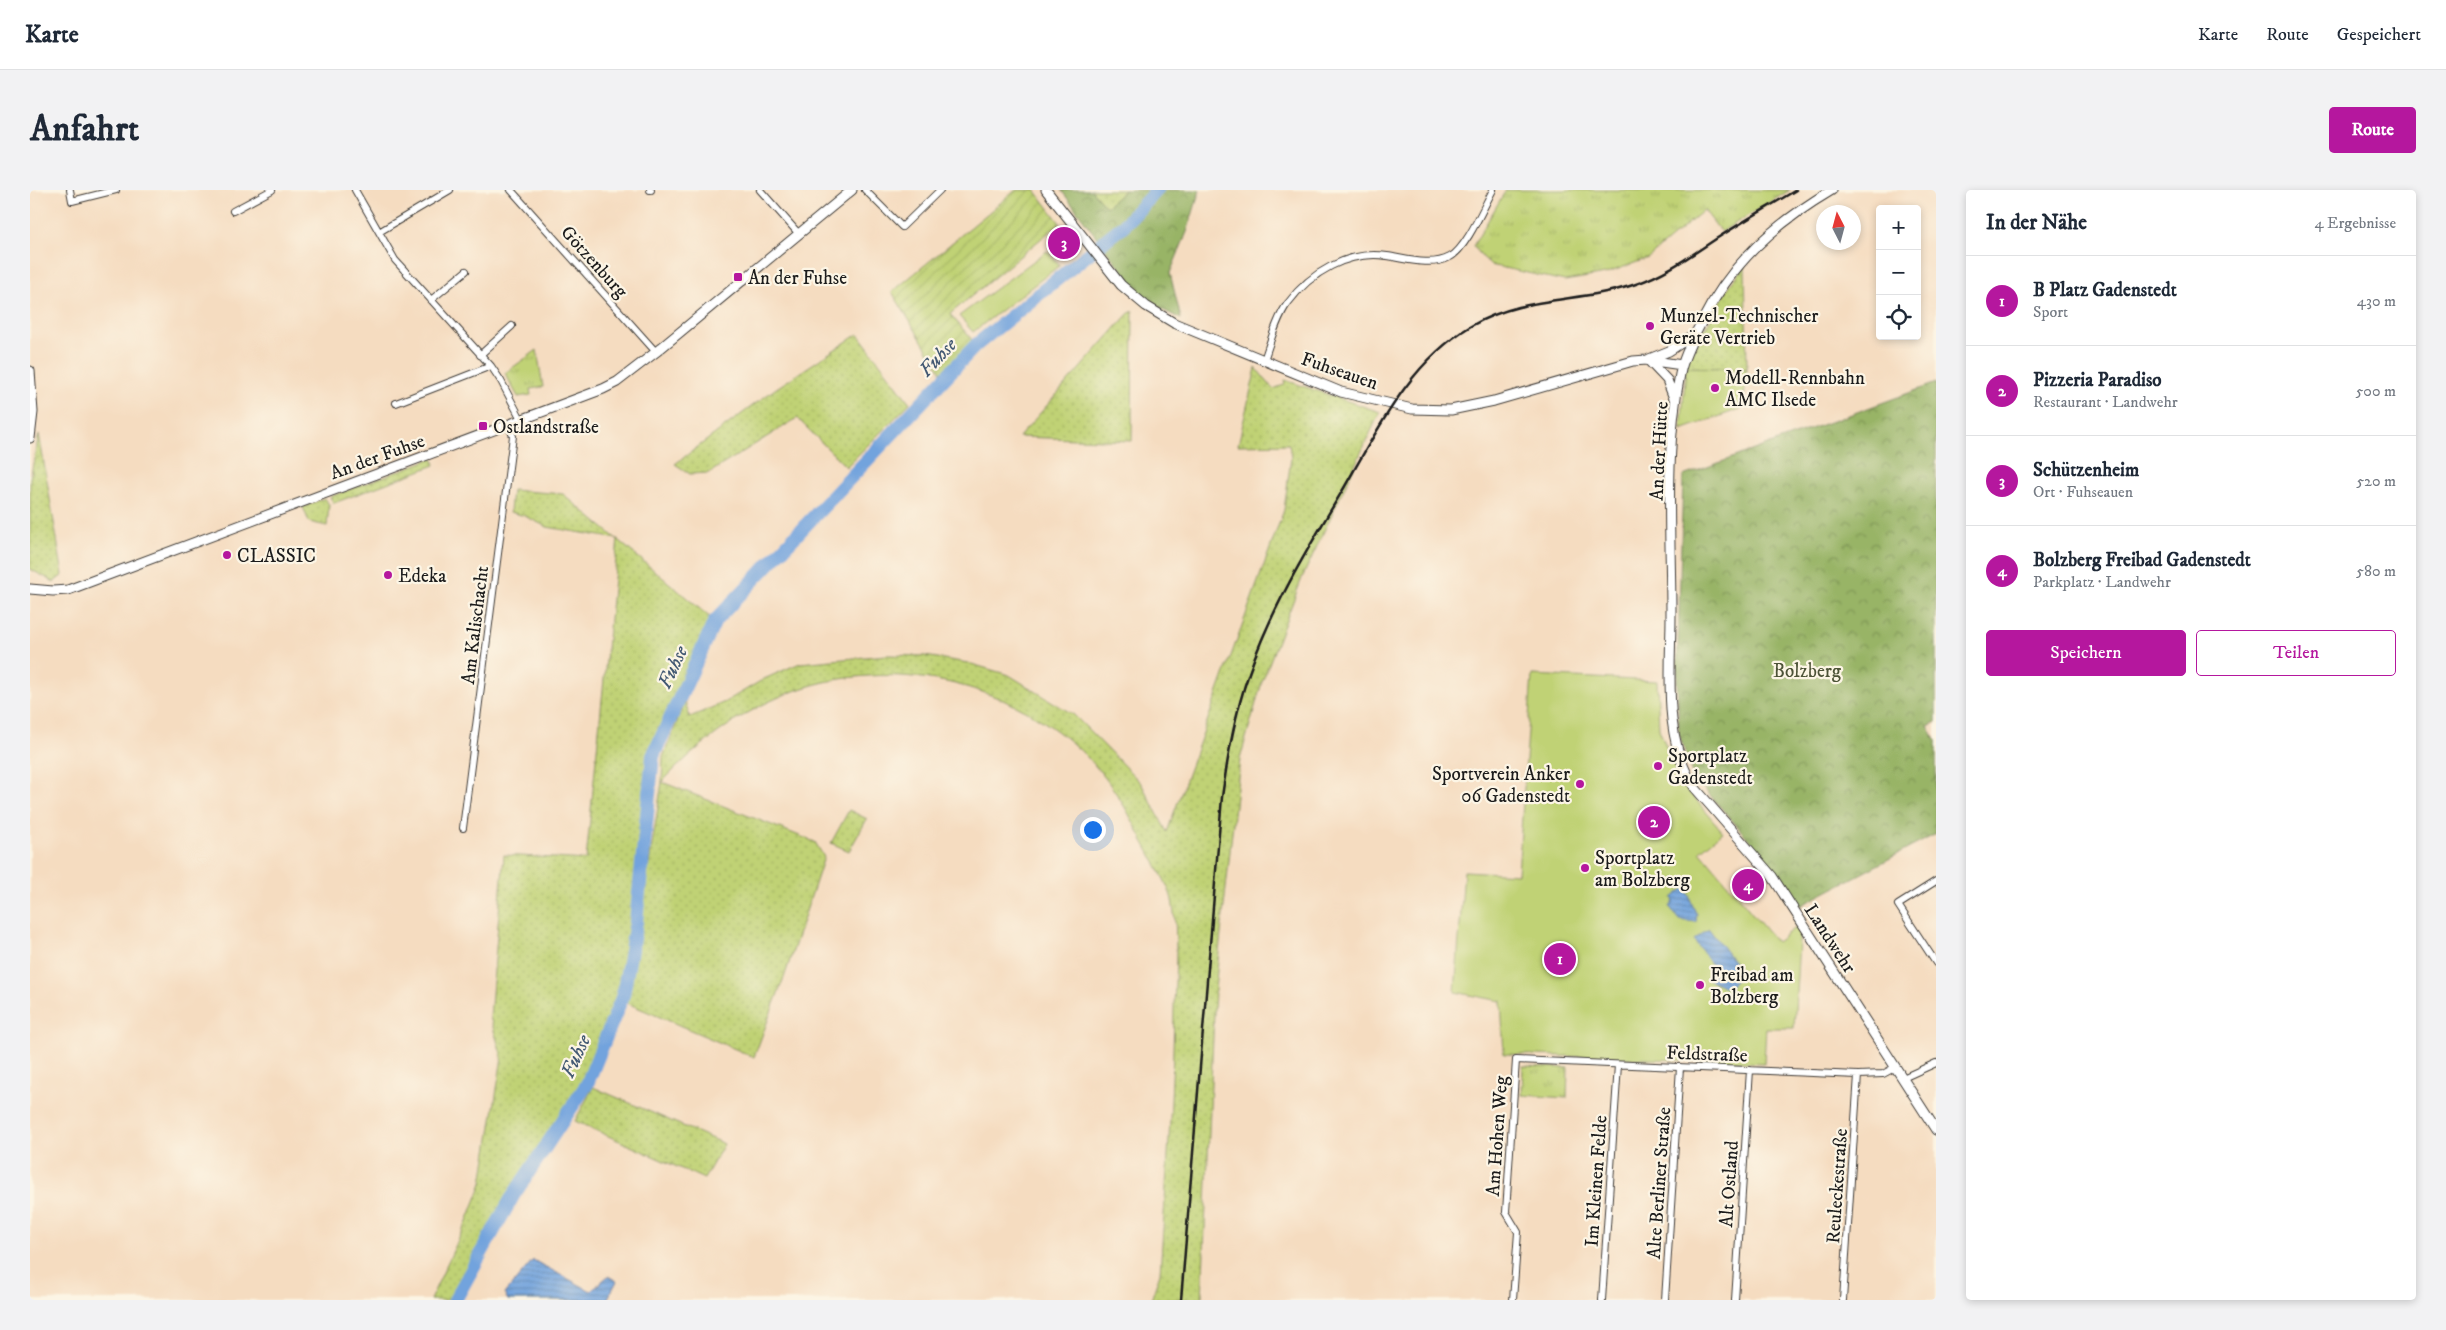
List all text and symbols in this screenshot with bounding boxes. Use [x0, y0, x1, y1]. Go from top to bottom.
text: Karte [25, 20, 79, 50]
text: Karte [2198, 24, 2238, 46]
text: Route [2266, 24, 2309, 46]
text: Gespeichert [2337, 24, 2421, 46]
button: Route [2329, 107, 2416, 153]
text: Anfahrt [30, 108, 139, 152]
north arrow [1816, 205, 1861, 250]
map controls [1876, 205, 1921, 340]
button: + [1876, 205, 1921, 250]
text: In der Nähe [1986, 210, 2087, 236]
text: 4 Ergebnisse [2314, 213, 2396, 233]
street label: Götzenburg [556, 221, 633, 303]
pin: 3 [1048, 224, 1080, 262]
button: − [1876, 250, 1921, 295]
place label: An der Fuhse [748, 267, 847, 290]
marker: An der Fuhse [732, 271, 744, 283]
text: B Platz Gadenstedt [2033, 279, 2177, 302]
text: 1 [1999, 291, 2005, 311]
text: 430 m [2357, 291, 2396, 311]
button: locate [1876, 295, 1921, 340]
text: Sport [2033, 302, 2068, 322]
place label: Munzel-Technischer Geräte Vertrieb [1660, 305, 1818, 350]
marker: Munzel-Technischer Geräte Vertrieb [1644, 320, 1656, 332]
water label: Fuhse [914, 332, 963, 383]
street label: Fuhseauen [1298, 348, 1381, 395]
place label: Modell-Rennbahn AMC Ilsede [1725, 367, 1865, 412]
text: Pizzeria Paradiso [2033, 369, 2162, 392]
text: 2 [1998, 381, 2006, 401]
text: 500 m [2355, 381, 2396, 401]
marker: Modell-Rennbahn AMC Ilsede [1709, 382, 1721, 394]
text: Restaurant · Landwehr [2033, 392, 2178, 412]
street label: An der Hütte [1645, 401, 1674, 501]
place label: Ostlandstraße [493, 416, 599, 439]
marker: Ostlandstraße [477, 420, 489, 432]
street label: An der Fuhse [327, 430, 428, 485]
text: Schützenheim [2033, 459, 2139, 482]
text: 3 [1999, 471, 2005, 491]
text: 520 m [2356, 471, 2396, 491]
text: Ort · Fuhseauen [2033, 482, 2133, 502]
place label: CLASSIC [237, 545, 316, 568]
marker: CLASSIC [221, 549, 233, 561]
text: Bolzberg Freibad Gadenstedt [2033, 549, 2251, 572]
text: 4 [1997, 561, 2007, 581]
text: 580 m [2356, 561, 2396, 581]
place label: Edeka [398, 565, 446, 588]
street label: Am Kalischacht [457, 565, 494, 686]
marker: Edeka [382, 569, 394, 581]
text: Parkplatz · Landwehr [2033, 572, 2171, 592]
button: Speichern [1986, 630, 2186, 676]
button: Teilen [2196, 630, 2396, 676]
water label: Fuhse [653, 641, 695, 693]
park label: Bolzberg [1773, 660, 1842, 683]
place label: Sportplatz Gadenstedt [1668, 745, 1753, 790]
marker: Sportplatz Gadenstedt [1652, 760, 1664, 772]
place label: Sportverein Anker 06 Gadenstedt [1432, 763, 1570, 808]
marker: Sportverein Anker 06 Gadenstedt [1574, 778, 1586, 790]
pin: 2 [1638, 803, 1670, 841]
your location [1080, 817, 1106, 843]
place label: Sportplatz am Bolzberg [1595, 847, 1690, 892]
marker: Sportplatz am Bolzberg [1579, 862, 1591, 874]
pin: 4 [1732, 866, 1764, 904]
street label: Landwehr [1799, 900, 1861, 978]
pin: 1 [1544, 940, 1576, 978]
place label: Freibad am Bolzberg [1710, 964, 1793, 1009]
marker: Freibad am Bolzberg [1694, 979, 1706, 991]
water label: Fuhse [556, 1030, 597, 1082]
street label: Feldstraße [1666, 1042, 1748, 1067]
street label: Am Hohen Weg [1482, 1074, 1513, 1197]
street label: Alte Berliner Straße [1643, 1106, 1676, 1260]
street label: Im Kleinen Felde [1580, 1114, 1613, 1248]
street label: Reuleckestraße [1822, 1128, 1853, 1244]
street label: Alt Ostland [1715, 1139, 1744, 1228]

